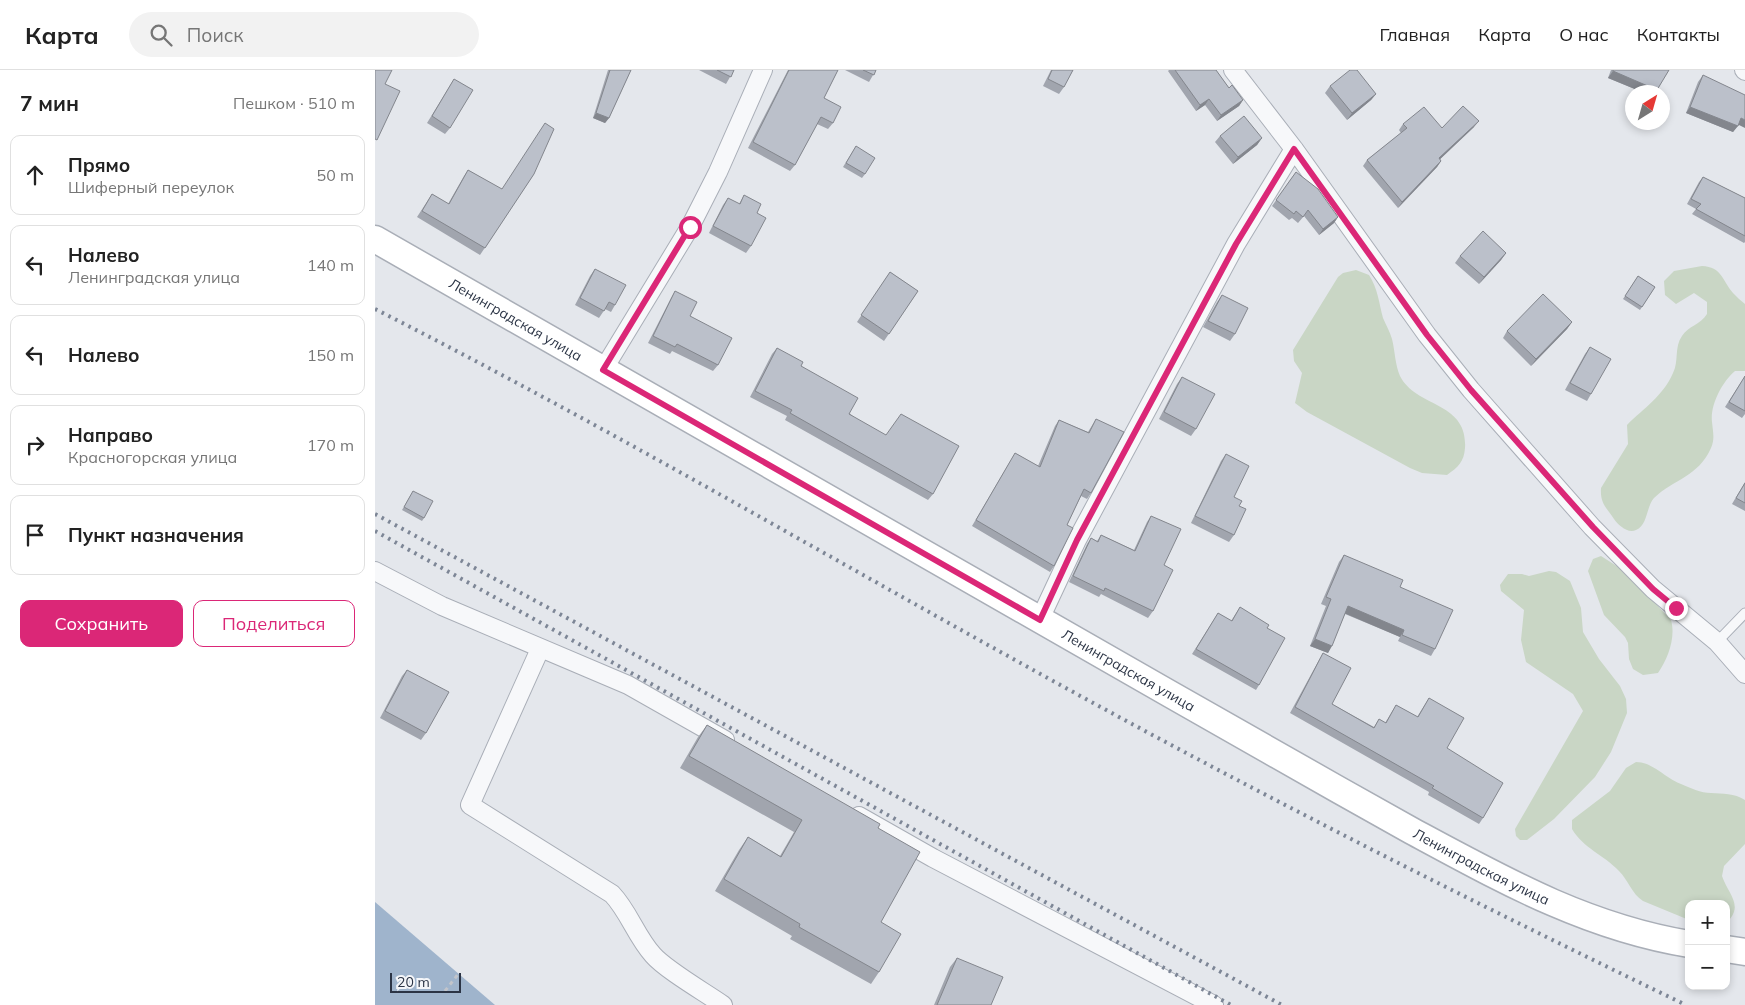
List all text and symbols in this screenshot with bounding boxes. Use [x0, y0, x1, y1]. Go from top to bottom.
search box [129, 12, 479, 57]
text: Карта [25, 20, 99, 50]
icon: search [147, 21, 175, 49]
text: Поиск [187, 23, 244, 47]
text: Главная [1380, 23, 1450, 46]
text: Карта [1478, 23, 1531, 46]
text: О нас [1559, 23, 1609, 46]
text: Контакты [1637, 23, 1720, 46]
north arrow [1625, 85, 1670, 130]
text: 7 мин [20, 90, 79, 116]
text: Пешком · 510 m [233, 93, 355, 113]
text: Прямо [68, 153, 130, 177]
icon: ahead [21, 161, 49, 189]
text: 50 m [317, 165, 354, 185]
text: Шиферный переулок [68, 177, 234, 197]
route start [679, 216, 702, 239]
text: Налево [68, 243, 140, 267]
icon: left [21, 251, 49, 279]
text: 140 m [307, 255, 354, 275]
text: Ленинградская улица [68, 267, 240, 287]
street label: Ленинградская улица [446, 274, 585, 365]
icon: left [21, 341, 49, 369]
text: Налево [68, 343, 140, 367]
text: 150 m [307, 345, 354, 365]
text: Направо [68, 423, 153, 447]
icon: right [21, 431, 49, 459]
text: 170 m [307, 435, 354, 455]
text: Красногорская улица [68, 447, 237, 467]
icon: arrive [21, 521, 49, 549]
text: Пункт назначения [68, 523, 244, 547]
route end [1665, 597, 1688, 620]
button: Сохранить [20, 600, 183, 647]
button: Поделиться [193, 600, 355, 647]
street label: Ленинградская улица [1058, 625, 1198, 715]
street label: Ленинградская улица [1410, 824, 1552, 909]
map controls [1685, 900, 1730, 990]
button: + [1685, 900, 1730, 945]
button: − [1685, 945, 1730, 990]
scale bar [390, 970, 461, 993]
text: 20 m [397, 973, 430, 991]

